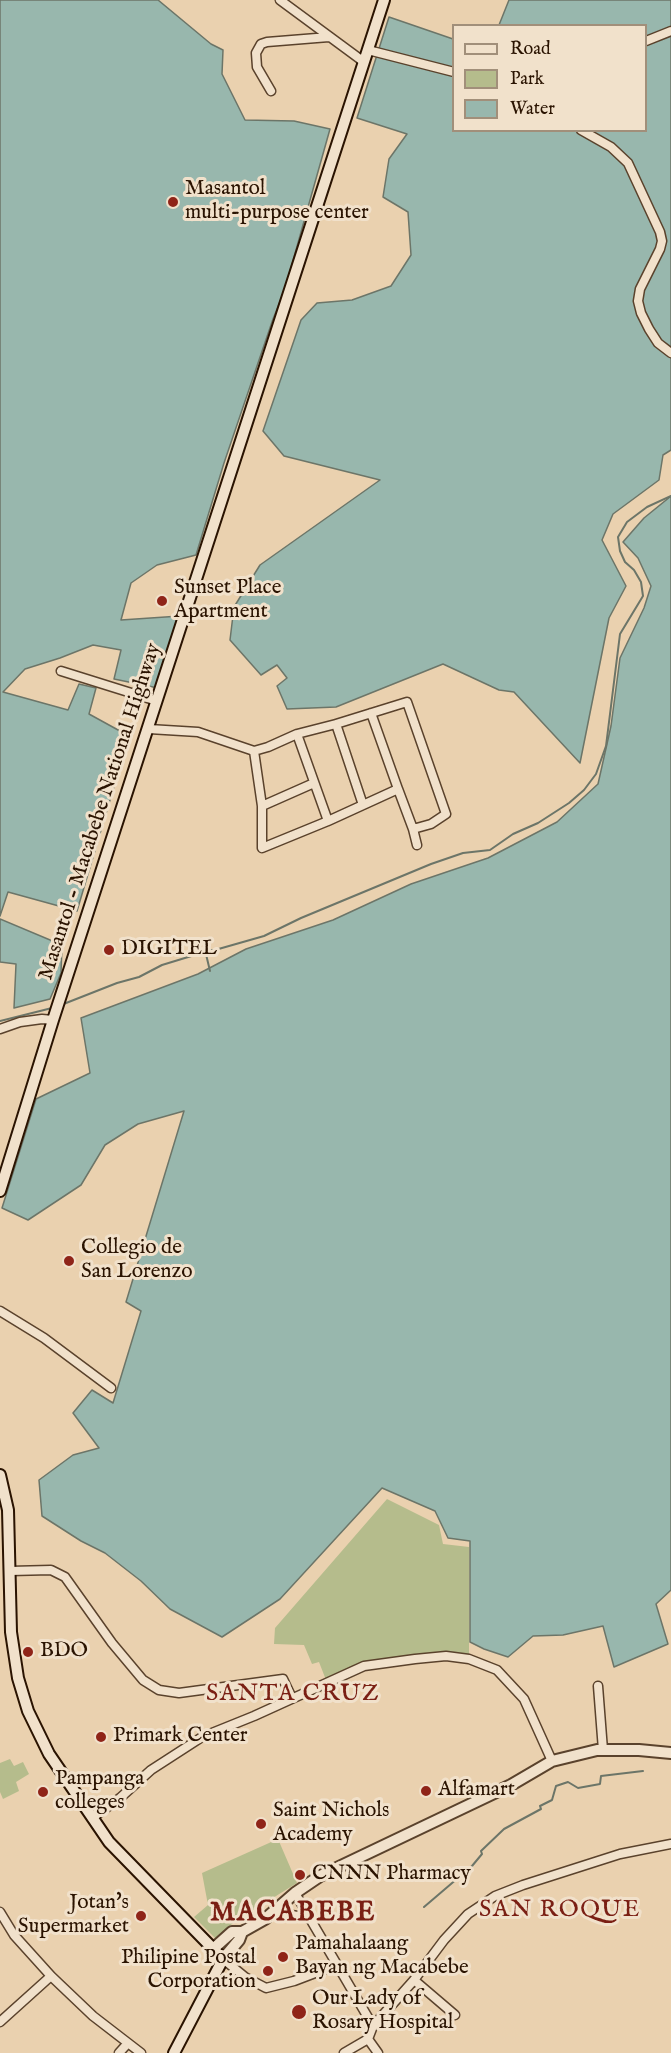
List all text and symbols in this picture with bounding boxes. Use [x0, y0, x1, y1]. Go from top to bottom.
legend [452, 24, 647, 132]
text: Road [510, 38, 551, 61]
text: Park [510, 68, 544, 91]
text: Water [510, 98, 555, 121]
place label: Masantol multi-purpose center [185, 177, 369, 227]
marker: Masantol multi-purpose center [166, 195, 180, 209]
place label: Sunset Place Apartment [174, 576, 281, 626]
marker: Sunset Place Apartment [155, 594, 169, 608]
street label: Masantol - Macabebe National Highway [35, 640, 167, 984]
place label: DIGITEL [121, 937, 217, 963]
marker: DIGITEL [102, 943, 116, 957]
place label: Collegio de San Lorenzo [81, 1236, 193, 1286]
marker: Collegio de San Lorenzo [62, 1254, 76, 1268]
place label: BDO [40, 1639, 88, 1665]
marker: BDO [21, 1645, 35, 1659]
district label: SANTA CRUZ [206, 1681, 380, 1709]
place label: Primark Center [113, 1724, 248, 1750]
marker: Primark Center [94, 1730, 108, 1744]
place label: Pampanga colleges [55, 1767, 144, 1817]
place label: Alfamart [438, 1778, 515, 1804]
marker: Alfamart [419, 1784, 433, 1798]
marker: Pampanga colleges [36, 1785, 50, 1799]
place label: Saint Nichols Academy [273, 1799, 389, 1849]
marker: Saint Nichols Academy [254, 1817, 268, 1831]
place label: CNNN Pharmacy [312, 1862, 471, 1888]
marker: CNNN Pharmacy [293, 1868, 307, 1882]
place label: Jotan's Supermarket [18, 1891, 129, 1941]
district label: SAN ROQUE [479, 1897, 641, 1925]
district label: MACABEBE [210, 1898, 376, 1930]
marker: Jotan's Supermarket [134, 1909, 148, 1923]
place label: Pamahalaang Bayan ng Macabebe [295, 1932, 469, 1982]
place label: Philipine Postal Corporation [121, 1946, 256, 1996]
marker: Pamahalaang Bayan ng Macabebe [276, 1950, 290, 1964]
marker: Philipine Postal Corporation [261, 1964, 275, 1978]
place label: Our Lady of Rosary Hospital [312, 1987, 454, 2037]
marker: Our Lady of Rosary Hospital [290, 2003, 308, 2021]

